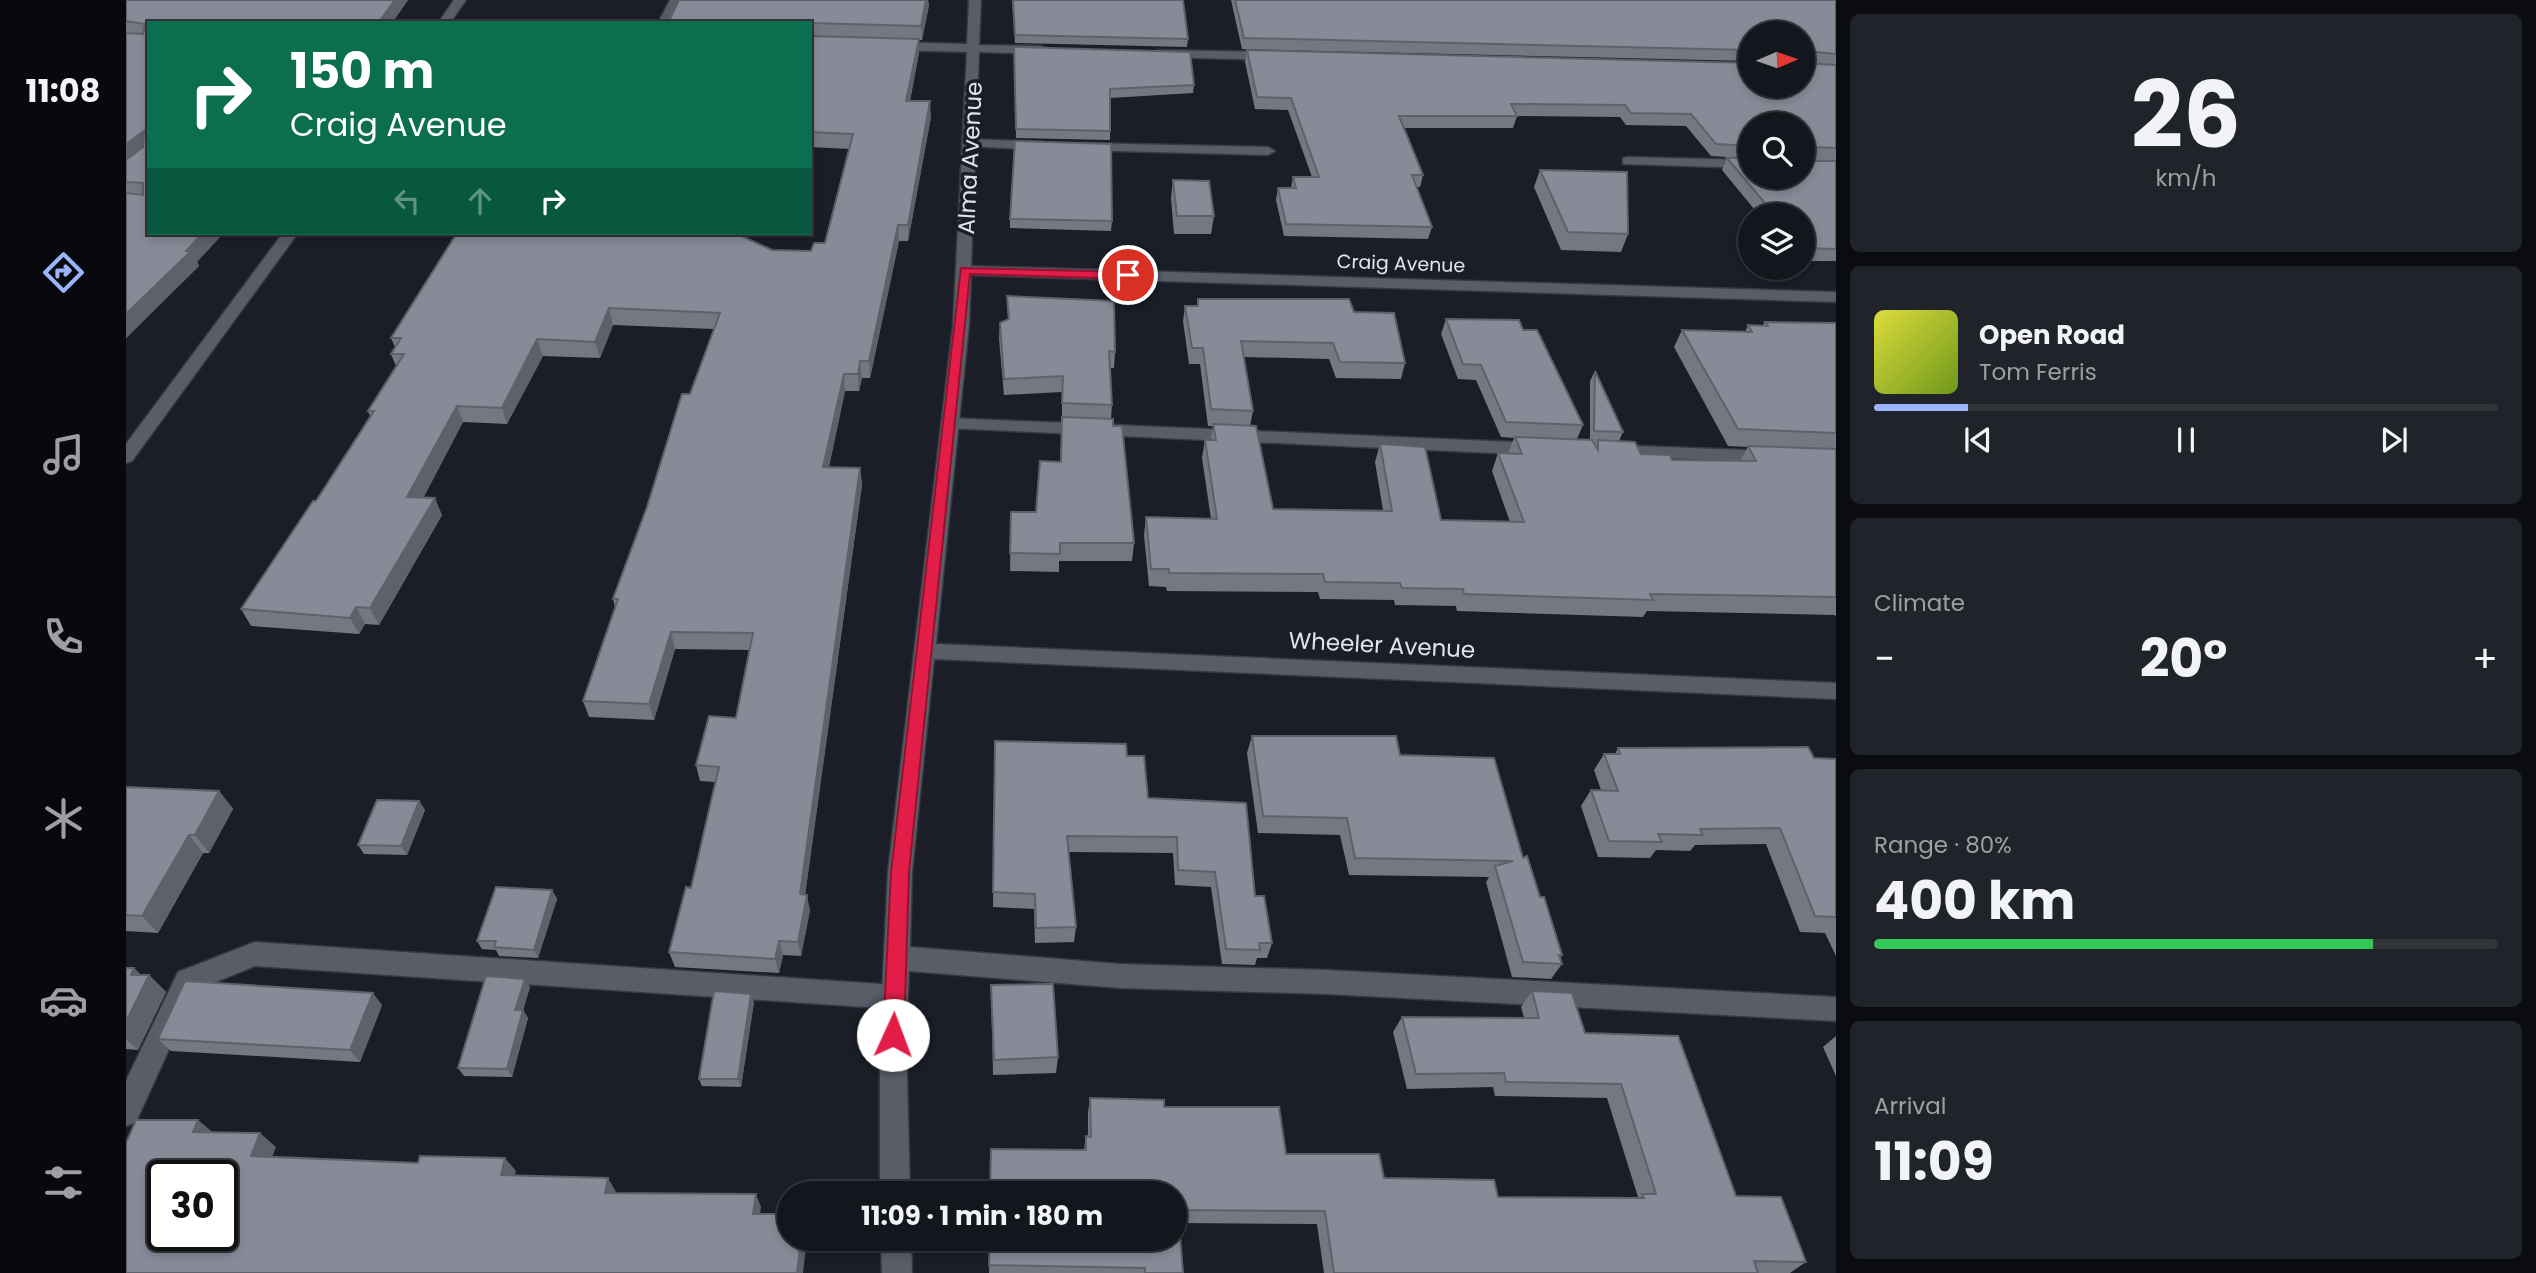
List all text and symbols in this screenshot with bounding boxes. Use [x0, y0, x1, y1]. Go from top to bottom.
north arrow [1738, 21, 1815, 98]
map controls [1738, 21, 1815, 280]
text: 150 m [290, 37, 435, 105]
icon: right [175, 49, 266, 140]
text: 26 [2131, 51, 2241, 179]
text: 11:08 [26, 68, 100, 113]
street label: Alma Avenue [950, 81, 990, 235]
text: Craig Avenue [290, 102, 506, 147]
button: search [1738, 112, 1815, 189]
text: km/h [2155, 162, 2217, 194]
icon: left [388, 182, 426, 220]
icon: ahead [461, 182, 499, 220]
icon: right [534, 182, 572, 220]
button: layers [1738, 203, 1815, 280]
pin [1098, 245, 1158, 305]
icon: directions [39, 248, 88, 297]
street label: Craig Avenue [1336, 248, 1466, 279]
icon: arrive [1109, 256, 1147, 294]
text: Open Road [1979, 317, 2125, 353]
text: Tom Ferris [1979, 356, 2097, 388]
icon: previous [1959, 421, 1997, 459]
icon: pause [2167, 421, 2205, 459]
icon: next [2375, 421, 2413, 459]
icon: music [39, 430, 88, 479]
text: Climate [1874, 587, 1965, 619]
icon: phone [39, 612, 88, 661]
text: 20° [2140, 622, 2227, 695]
street label: Wheeler Avenue [1288, 624, 1476, 666]
text: − [1874, 632, 1895, 685]
text: + [2472, 632, 2498, 685]
icon: climate [39, 794, 88, 843]
text: Range · 80% [1874, 829, 2012, 861]
text: 400 km [1874, 864, 2075, 937]
icon: car [39, 976, 88, 1025]
position arrow [856, 998, 930, 1072]
text: Arrival [1874, 1090, 1946, 1122]
text: 11:09 [1874, 1125, 1994, 1198]
icon: filters [39, 1158, 88, 1207]
speed limit sign: 30 [147, 1160, 238, 1251]
text: 11:09 · 1 min · 180 m [861, 1198, 1103, 1234]

